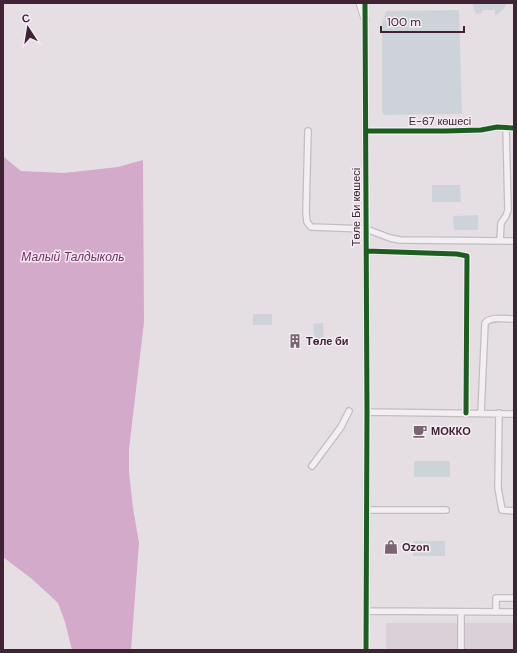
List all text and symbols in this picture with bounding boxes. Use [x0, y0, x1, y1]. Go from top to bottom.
north arrow [8, 8, 48, 48]
scale bar [381, 8, 464, 34]
text: С [21, 11, 31, 26]
text: 100 m [387, 14, 421, 30]
street label: Е-67 көшесі [409, 114, 471, 128]
street label: Төле Би көшесі [349, 168, 363, 246]
water label: Малый Талдыколь [21, 249, 125, 265]
building icon: Төле би [287, 333, 303, 349]
place label: Төле би [306, 334, 349, 348]
cafe icon: МОККО [412, 423, 428, 439]
place label: МОККО [431, 424, 471, 438]
shop icon: Ozon [383, 539, 399, 555]
place label: Ozon [402, 540, 430, 554]

